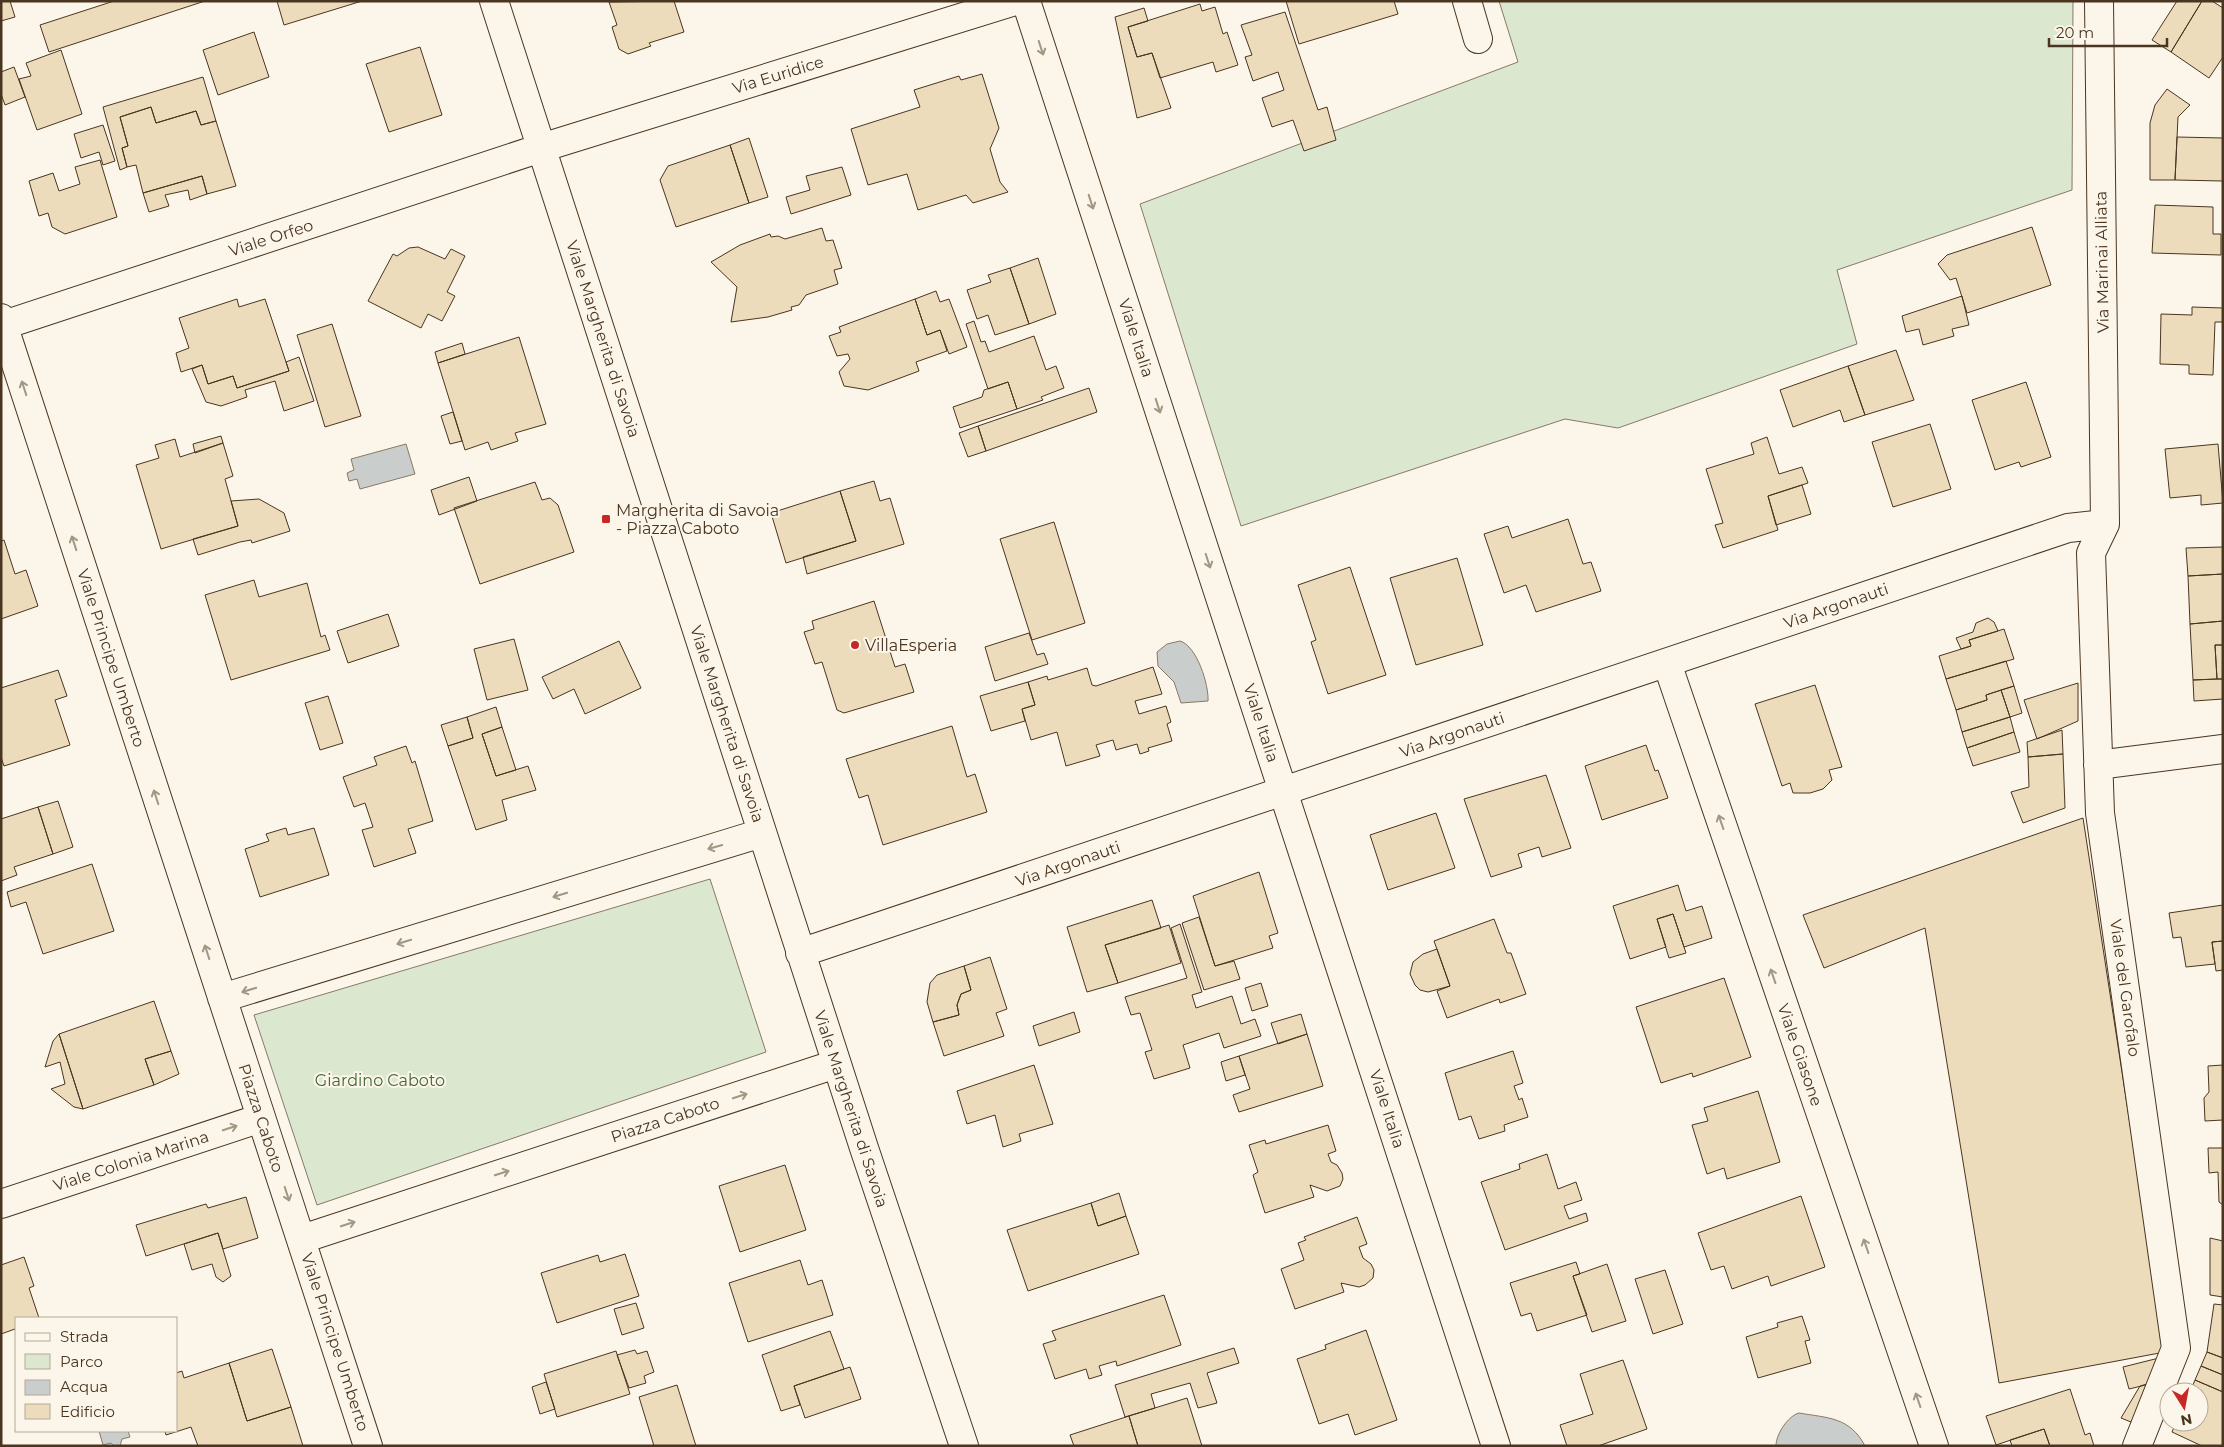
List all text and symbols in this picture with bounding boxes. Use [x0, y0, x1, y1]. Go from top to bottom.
scale bar [2049, 15, 2166, 47]
text: 20 m [2056, 23, 2094, 42]
one-way arrow [1037, 39, 1046, 55]
street label: Via Euridice [730, 52, 826, 98]
street label: Via Marinai Alliata [2091, 191, 2113, 333]
one-way arrow [1087, 194, 1097, 210]
street label: Viale Orfeo [226, 215, 316, 261]
street label: Viale Margherita di Savoia [562, 238, 644, 440]
street label: Viale Italia [1114, 296, 1158, 380]
one-way arrow [19, 381, 28, 397]
one-way arrow [1154, 398, 1163, 414]
place label: Margherita di Savoia - Piazza Caboto [616, 501, 779, 538]
marker: Margherita di Savoia - Piazza Caboto [600, 513, 612, 525]
one-way arrow [69, 535, 78, 551]
one-way arrow [1204, 553, 1214, 569]
street label: Viale Principe Umberto [73, 566, 149, 750]
street label: Via Argonauti [1781, 579, 1891, 633]
street label: Viale Margherita di Savoia [686, 623, 768, 825]
place label: VillaEsperia [865, 636, 957, 655]
marker: VillaEsperia [849, 639, 861, 651]
street label: Viale Italia [1239, 681, 1283, 765]
street label: Via Argonauti [1397, 708, 1507, 762]
one-way arrow [151, 790, 161, 806]
one-way arrow [1716, 815, 1725, 831]
street label: Via Argonauti [1013, 837, 1123, 891]
one-way arrow [708, 843, 724, 853]
one-way arrow [552, 890, 568, 900]
street label: Viale del Garofalo [2106, 918, 2144, 1058]
one-way arrow [397, 938, 413, 948]
one-way arrow [201, 944, 211, 960]
one-way arrow [1768, 968, 1778, 984]
one-way arrow [241, 985, 257, 995]
street label: Viale Giasone [1774, 1001, 1826, 1109]
street label: Viale Margherita di Savoia [810, 1008, 892, 1210]
street label: Piazza Caboto [235, 1061, 287, 1175]
street label: Viale Italia [1365, 1067, 1409, 1151]
park label: Giardino Caboto [315, 1071, 445, 1090]
one-way arrow [732, 1090, 748, 1100]
street label: Piazza Caboto [608, 1094, 722, 1146]
one-way arrow [222, 1123, 238, 1132]
street label: Viale Colonia Marina [51, 1127, 211, 1195]
one-way arrow [494, 1168, 510, 1178]
one-way arrow [282, 1186, 292, 1202]
one-way arrow [340, 1219, 355, 1228]
one-way arrow [1860, 1238, 1870, 1254]
street label: Viale Principe Umberto [297, 1250, 373, 1434]
legend [15, 1317, 178, 1432]
text: Strada [60, 1327, 109, 1346]
text: Parco [60, 1352, 103, 1371]
text: Acqua [60, 1377, 108, 1396]
north arrow [2159, 1382, 2209, 1432]
one-way arrow [1913, 1392, 1922, 1408]
text: Edificio [60, 1402, 115, 1421]
text: N [2179, 1410, 2194, 1430]

